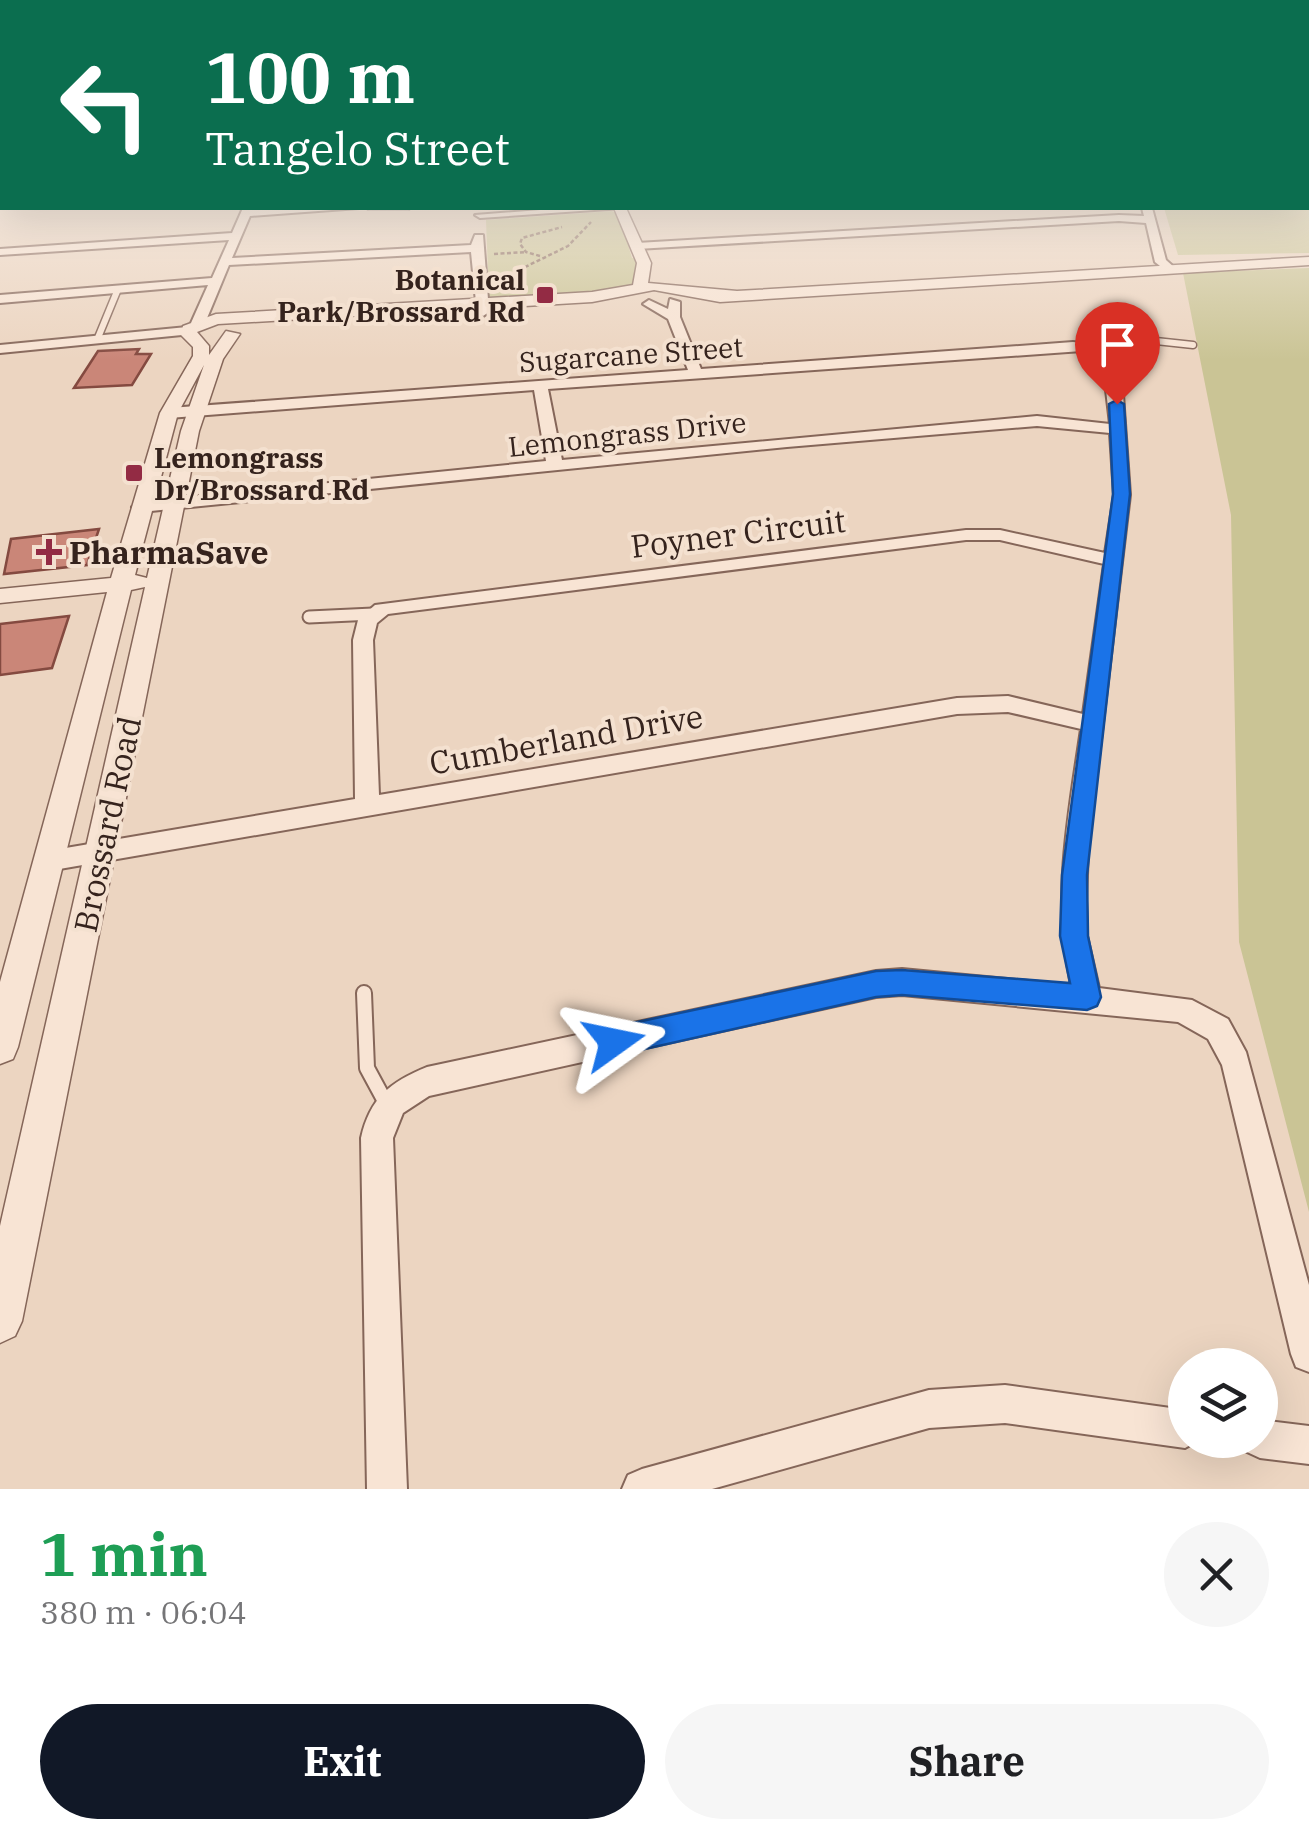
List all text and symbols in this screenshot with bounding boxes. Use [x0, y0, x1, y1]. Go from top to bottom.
text: 100 m [205, 31, 415, 122]
icon: left [40, 40, 170, 170]
text: Tangelo Street [205, 119, 510, 177]
place label: Botanical Park/Brossard Rd [277, 261, 525, 330]
marker: Botanical Park/Brossard Rd [534, 284, 556, 306]
pin [1075, 302, 1160, 405]
icon: arrive [1090, 317, 1145, 372]
street label: Sugarcane Street [518, 328, 744, 380]
street label: Lemongrass Drive [506, 403, 748, 465]
place label: Lemongrass Dr/Brossard Rd [154, 439, 369, 508]
marker: Lemongrass Dr/Brossard Rd [123, 462, 145, 484]
street label: Poyner Circuit [628, 499, 848, 567]
place label: PharmaSave [69, 531, 269, 573]
marker: PharmaSave [38, 541, 60, 563]
street label: Cumberland Drive [426, 694, 706, 784]
street label: Brossard Road [64, 712, 150, 936]
position arrow [562, 990, 666, 1094]
map controls [1168, 1348, 1278, 1458]
button: layers [1168, 1348, 1278, 1458]
text: 1 min [40, 1514, 208, 1593]
button: close [1164, 1522, 1269, 1627]
text: 380 m · 06:04 [40, 1591, 247, 1633]
button: Exit [40, 1704, 645, 1819]
button: Share [665, 1704, 1269, 1819]

